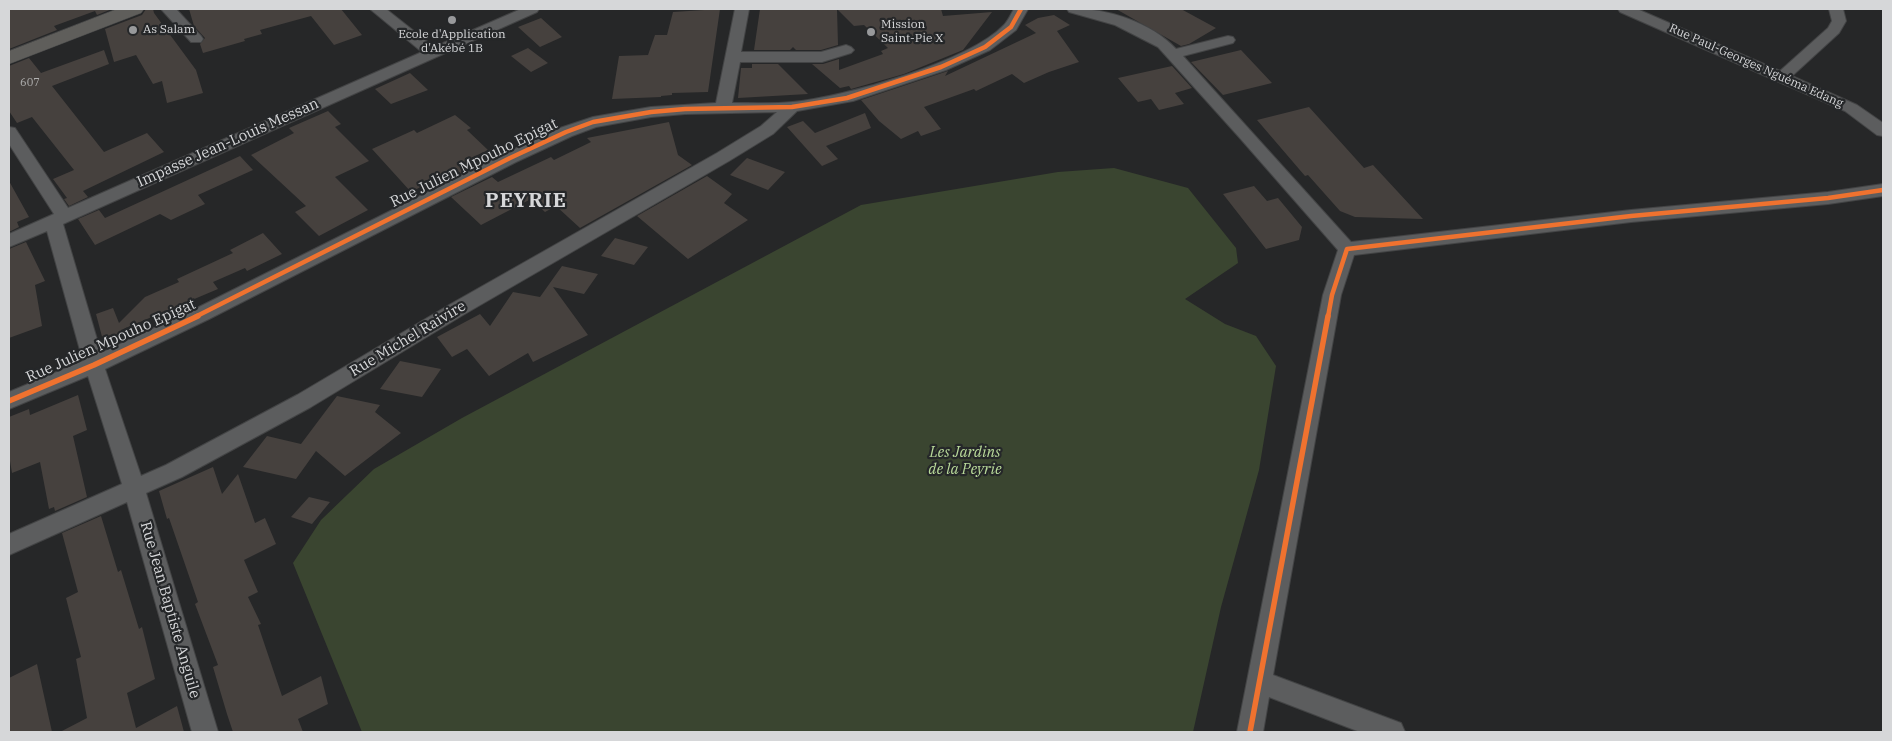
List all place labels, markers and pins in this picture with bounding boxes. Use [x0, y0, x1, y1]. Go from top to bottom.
marker: Ecole d'Application d'Akébé 1B [446, 14, 458, 26]
place label: Mission Saint-Pie X [881, 18, 943, 46]
place label: As Salam [143, 23, 195, 37]
marker: As Salam [127, 24, 139, 36]
marker: Mission Saint-Pie X [865, 26, 877, 38]
place label: Ecole d'Application d'Akébé 1B [398, 28, 506, 56]

